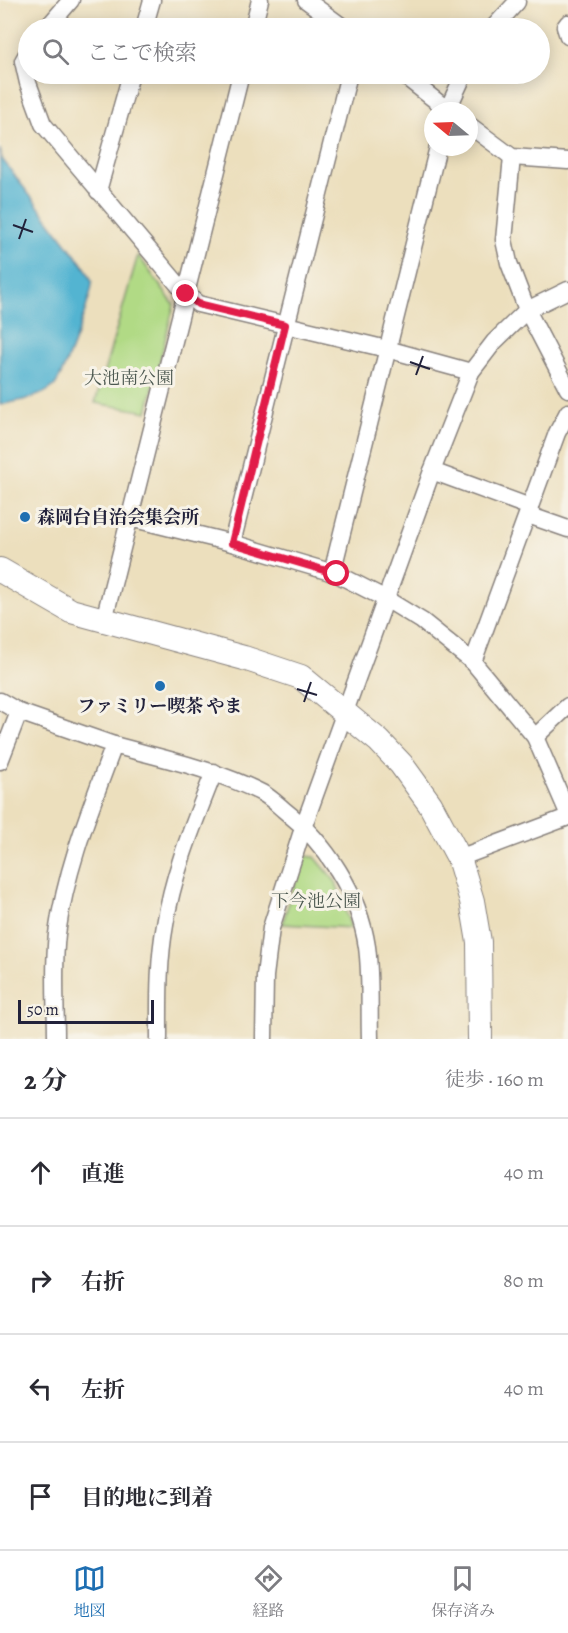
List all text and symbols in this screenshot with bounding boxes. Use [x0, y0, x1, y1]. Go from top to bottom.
search box [18, 18, 550, 84]
icon: search [39, 35, 72, 68]
text: ここで検索 [87, 38, 197, 68]
north arrow [424, 102, 478, 156]
route end [172, 280, 198, 306]
park label: 大池南公園 [84, 366, 174, 390]
place label: 森岡台自治会集会所 [37, 505, 199, 529]
marker: 森岡台自治会集会所 [18, 510, 32, 524]
route start [323, 560, 349, 586]
marker: ファミリー喫茶 やま [153, 679, 167, 693]
place label: ファミリー喫茶 やま [78, 694, 242, 718]
park label: 下今池公園 [271, 889, 361, 913]
scale bar [18, 997, 154, 1025]
text: 50 m [27, 999, 59, 1021]
text: 2 分 [24, 1063, 67, 1098]
text: 徒歩 · 160 m [445, 1066, 544, 1093]
icon: ahead [24, 1156, 57, 1189]
text: 直進 [81, 1159, 125, 1189]
text: 40 m [504, 1159, 544, 1186]
icon: right [24, 1264, 57, 1297]
text: 右折 [81, 1267, 125, 1297]
text: 80 m [503, 1267, 544, 1294]
icon: left [24, 1372, 57, 1405]
text: 左折 [81, 1375, 125, 1405]
text: 40 m [504, 1375, 544, 1402]
icon: arrive [24, 1480, 57, 1513]
text: 目的地に到着 [81, 1483, 213, 1513]
tab: 地図 [73, 1562, 106, 1622]
tab: 経路 [252, 1562, 285, 1622]
tab: 保存済み [431, 1562, 495, 1622]

